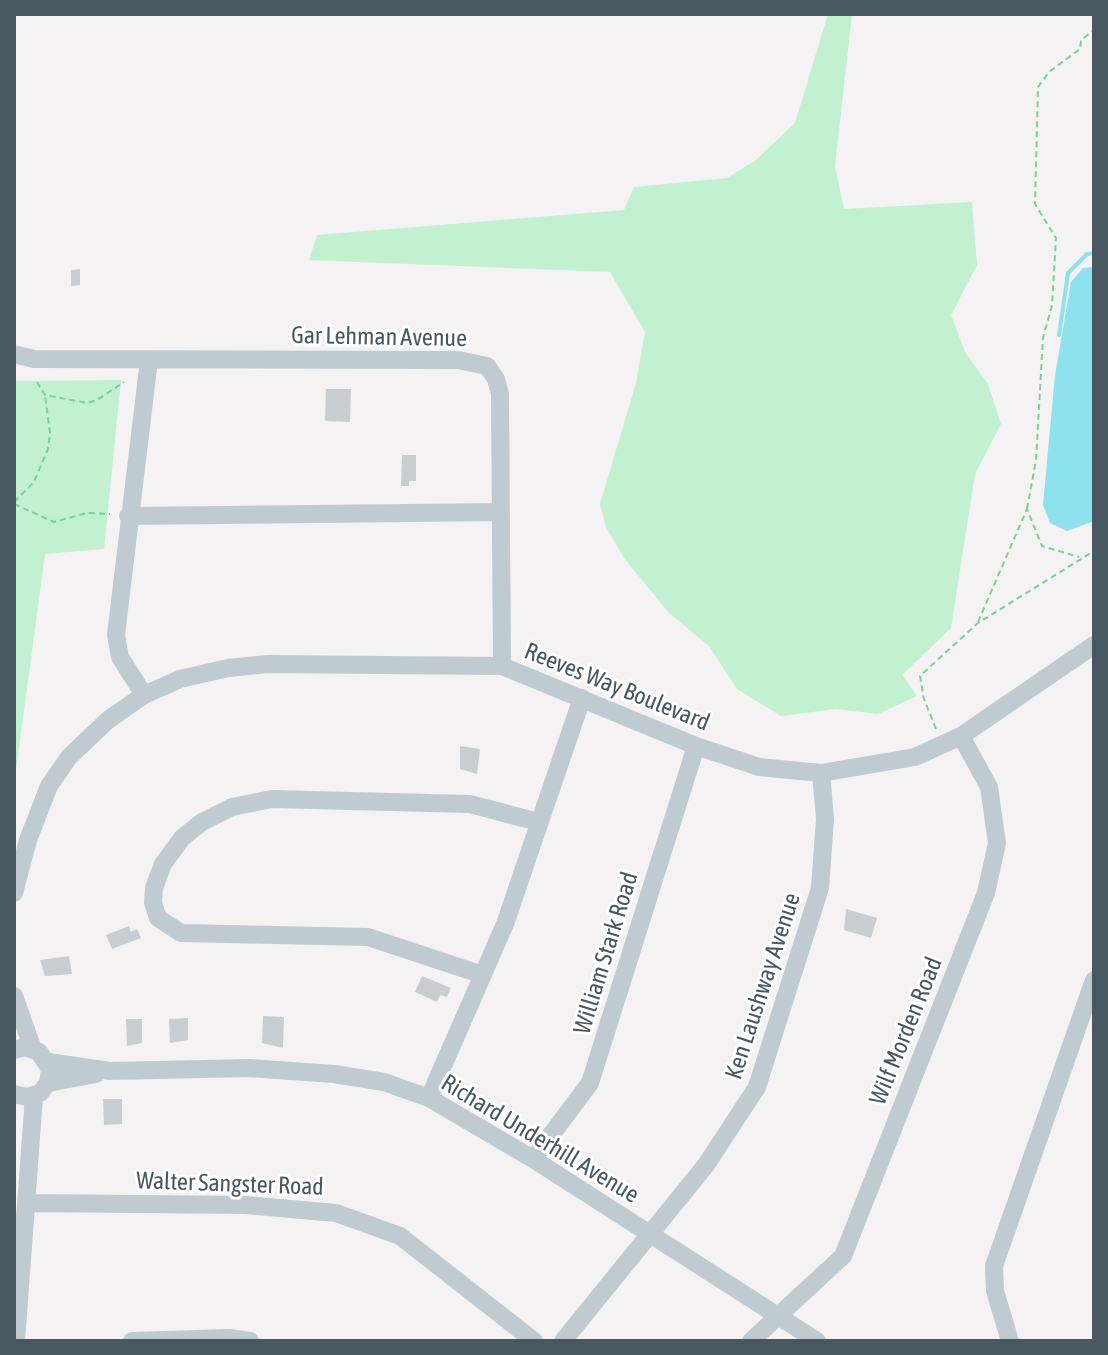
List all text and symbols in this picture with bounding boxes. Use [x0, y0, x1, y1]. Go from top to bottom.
street label: Gar Lehman Avenue [291, 321, 467, 353]
street label: Reeves Way Boulevard [520, 637, 714, 737]
street label: William Stark Road [568, 869, 644, 1037]
street label: Ken Laushway Avenue [719, 889, 807, 1083]
street label: Wilf Morden Road [863, 953, 949, 1109]
street label: Richard Underhill Avenue [436, 1069, 644, 1209]
street label: Walter Sangster Road [136, 1166, 324, 1202]

